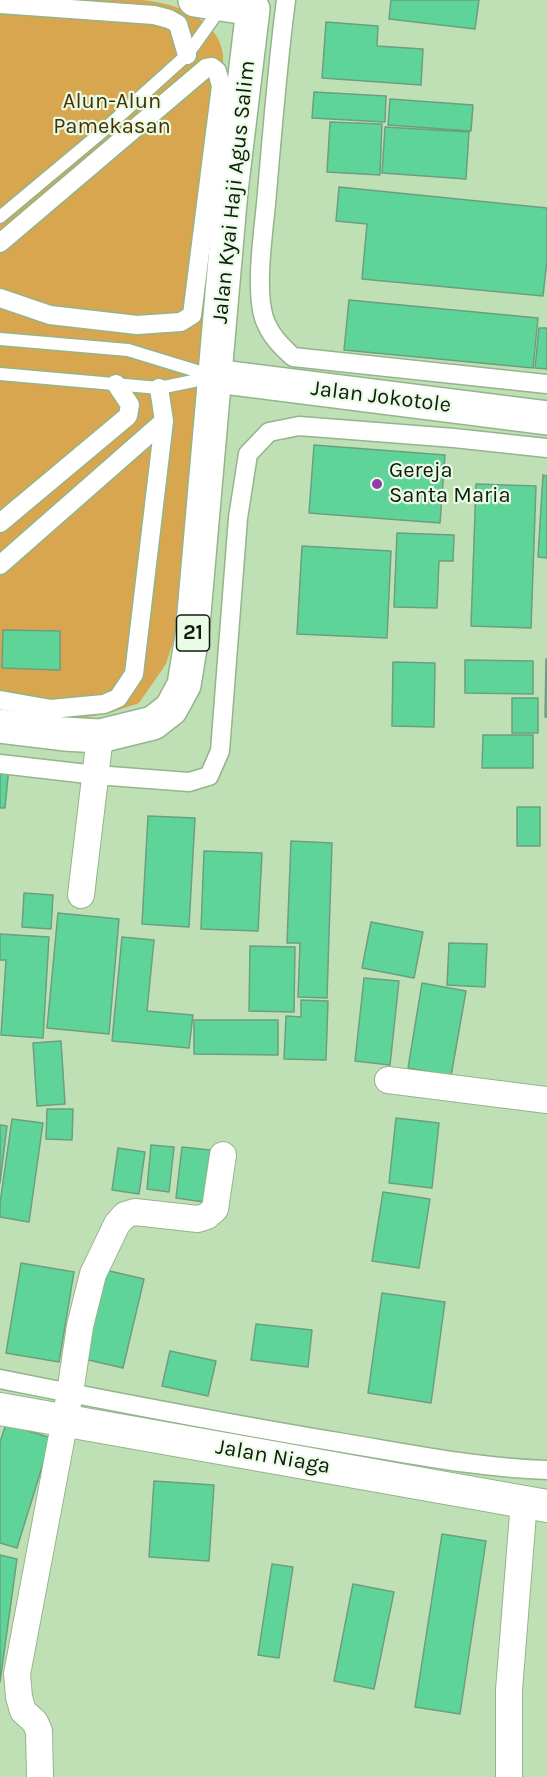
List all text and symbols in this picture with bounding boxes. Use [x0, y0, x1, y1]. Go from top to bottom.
street label: Jalan Kyai Haji Agus Salim [207, 59, 261, 325]
park label: Alun-Alun Pamekasan [53, 89, 171, 140]
street label: Jalan Jokotole [309, 375, 453, 419]
place label: Gereja Santa Maria [389, 458, 511, 510]
marker: Gereja Santa Maria [370, 477, 384, 491]
road number: 21 [176, 615, 210, 651]
street label: Jalan Niaga [214, 1434, 332, 1480]

